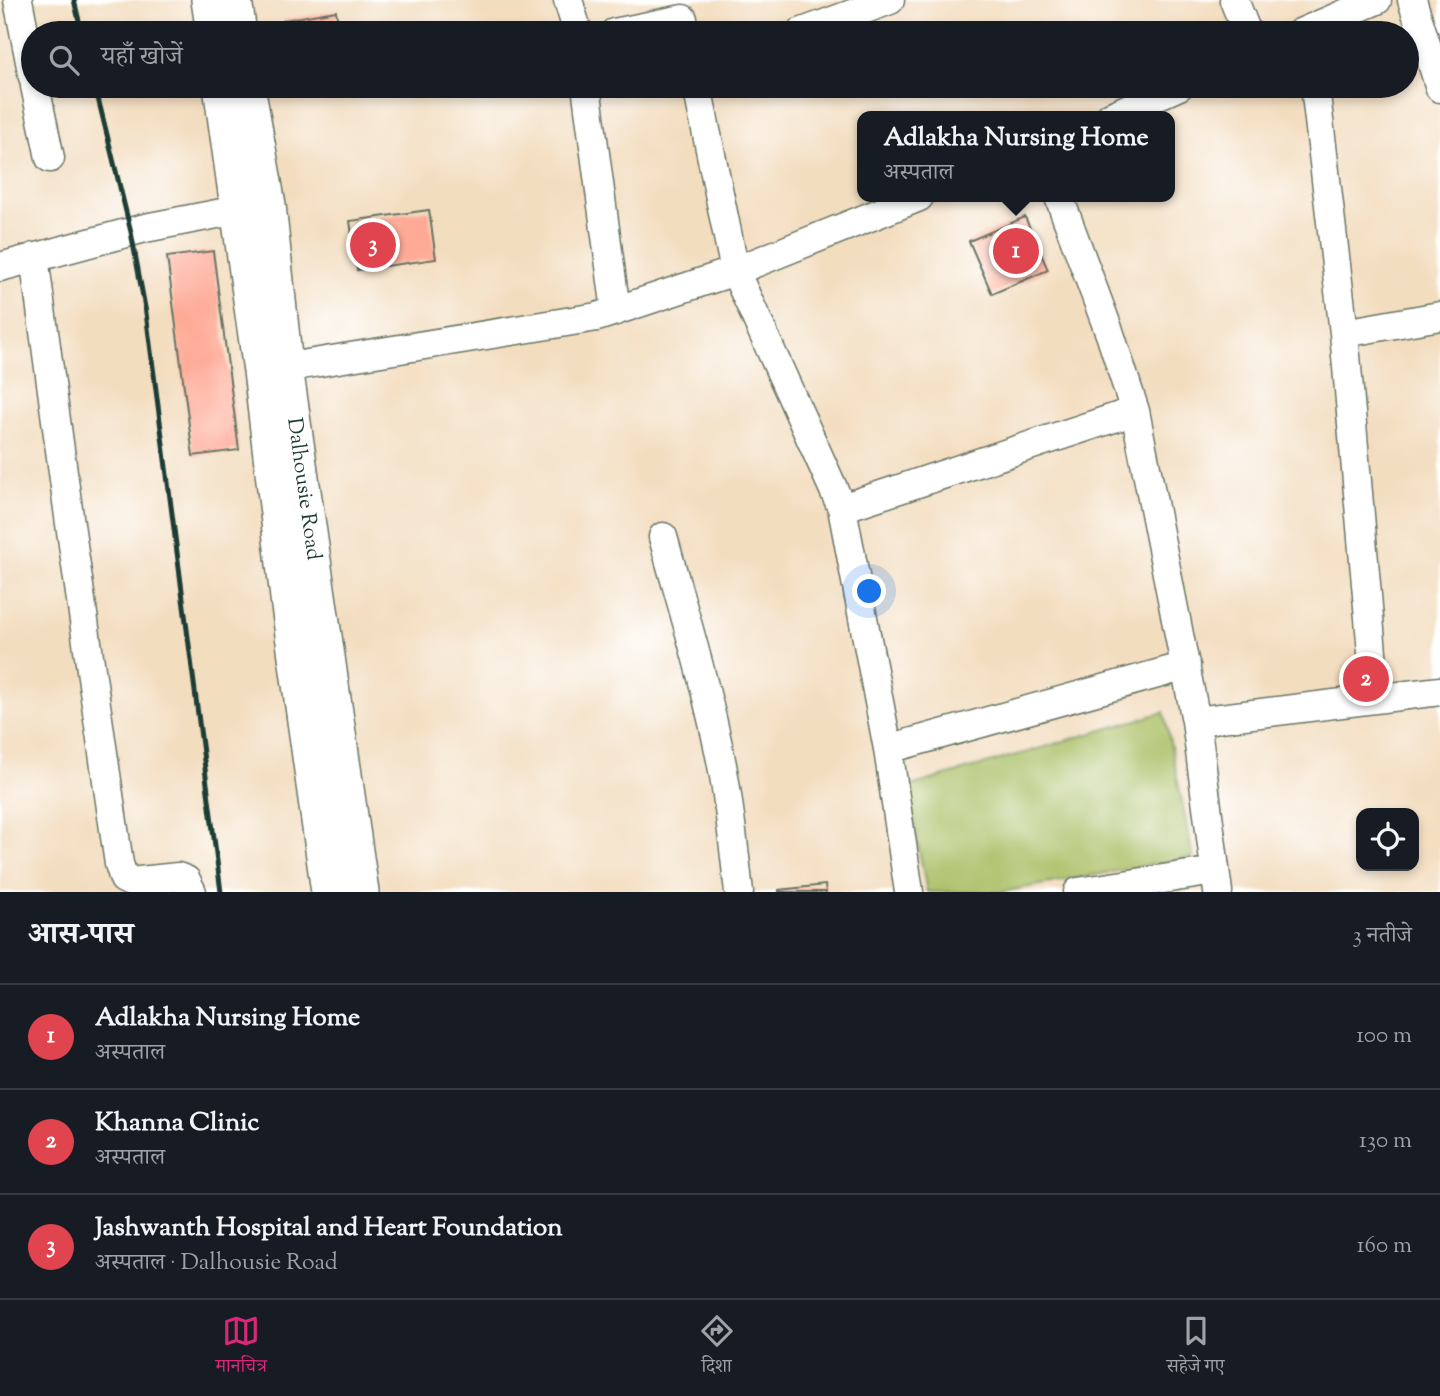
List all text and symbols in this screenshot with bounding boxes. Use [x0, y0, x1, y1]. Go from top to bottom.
search box [21, 21, 1419, 98]
text: यहाँ खोजें [101, 39, 183, 76]
icon: search [45, 41, 83, 79]
popup [857, 111, 1175, 202]
text: Adlakha Nursing Home [883, 120, 1149, 157]
text: अस्पताल [883, 157, 953, 190]
pin: 3 [350, 219, 396, 271]
pin: 1 [993, 225, 1039, 277]
street label: Dalhousie Road [278, 416, 328, 562]
your location [852, 574, 886, 608]
pin: 2 [1343, 653, 1389, 705]
map controls [1356, 808, 1419, 871]
button: locate [1356, 808, 1419, 871]
text: आस-पास [28, 914, 134, 957]
text: 3 नतीजे [1353, 920, 1412, 953]
text: Adlakha Nursing Home [95, 1000, 360, 1037]
text: 1 [47, 1020, 55, 1053]
text: 100 m [1356, 1020, 1412, 1053]
text: अस्पताल [95, 1037, 165, 1070]
text: Khanna Clinic [95, 1105, 259, 1142]
text: 2 [46, 1125, 56, 1158]
text: 130 m [1359, 1125, 1412, 1158]
text: अस्पताल [95, 1142, 165, 1175]
text: Jashwanth Hospital and Heart Foundation [95, 1210, 563, 1247]
text: 3 [46, 1230, 56, 1263]
text: 160 m [1357, 1230, 1412, 1263]
text: अस्पताल · Dalhousie Road [95, 1247, 338, 1280]
tab: मानचित्र [215, 1312, 267, 1384]
tab: दिशा [698, 1312, 736, 1384]
tab: सहेजे गए [1167, 1312, 1225, 1384]

